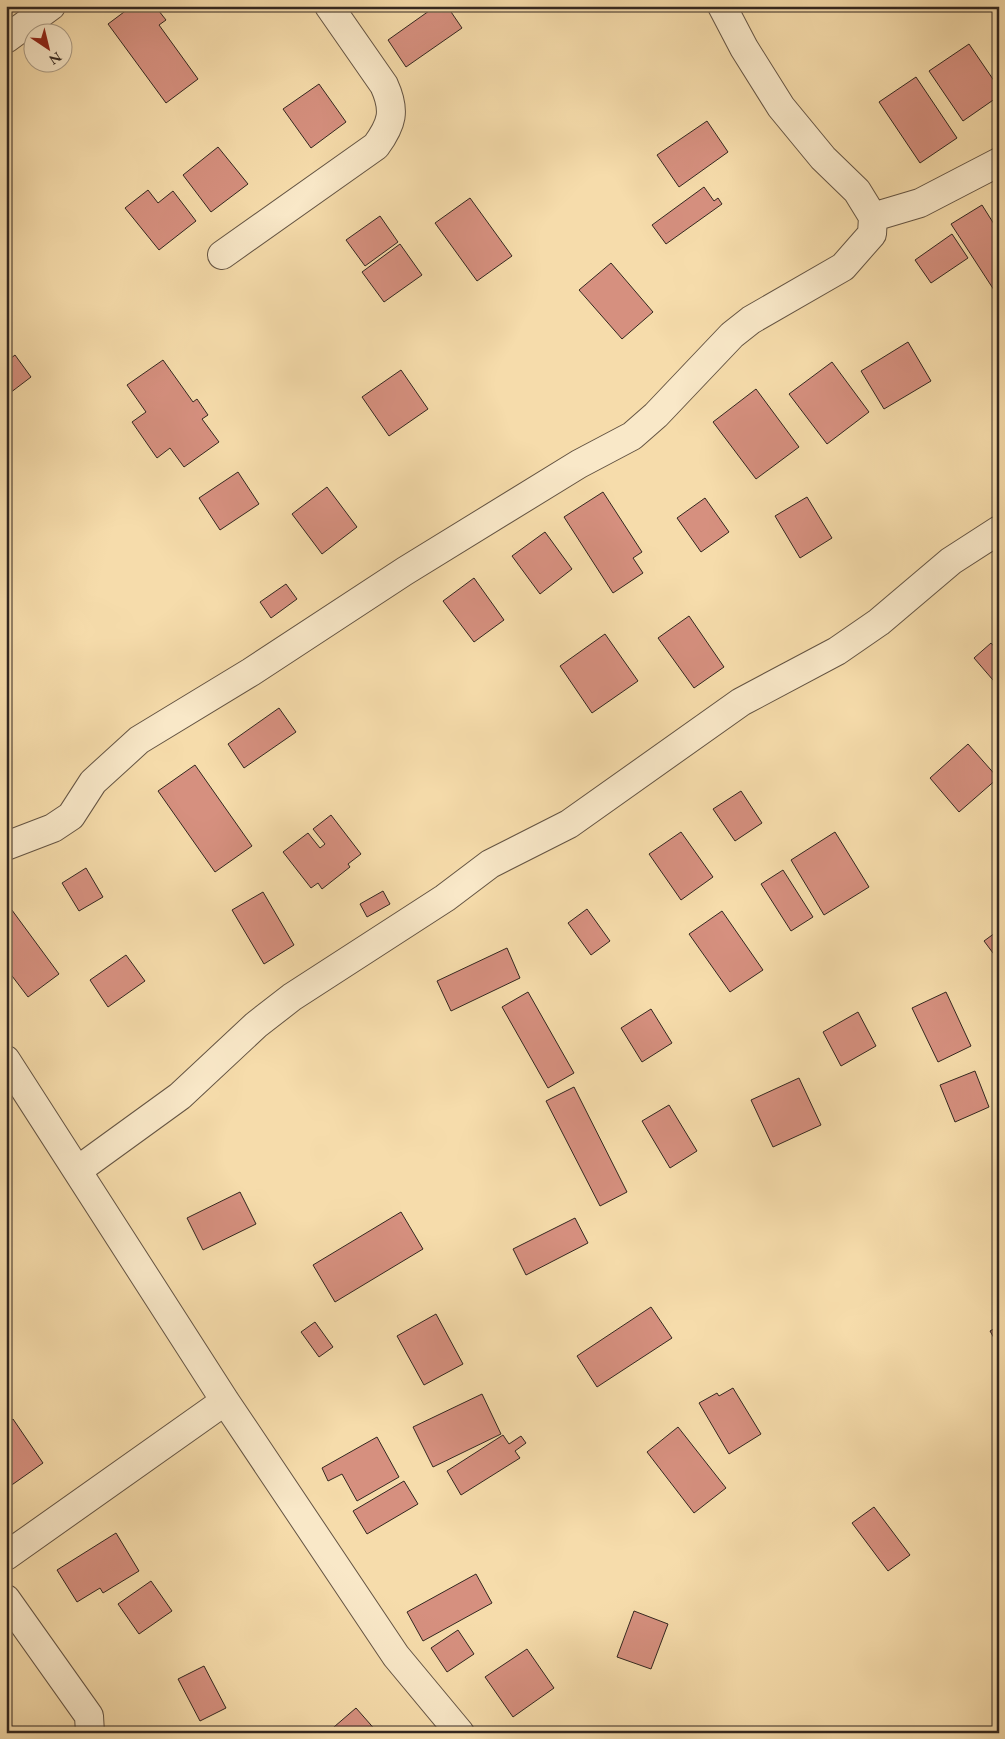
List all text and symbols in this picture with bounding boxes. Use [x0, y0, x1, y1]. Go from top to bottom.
north arrow [22, 22, 72, 72]
text: N [45, 48, 65, 70]

